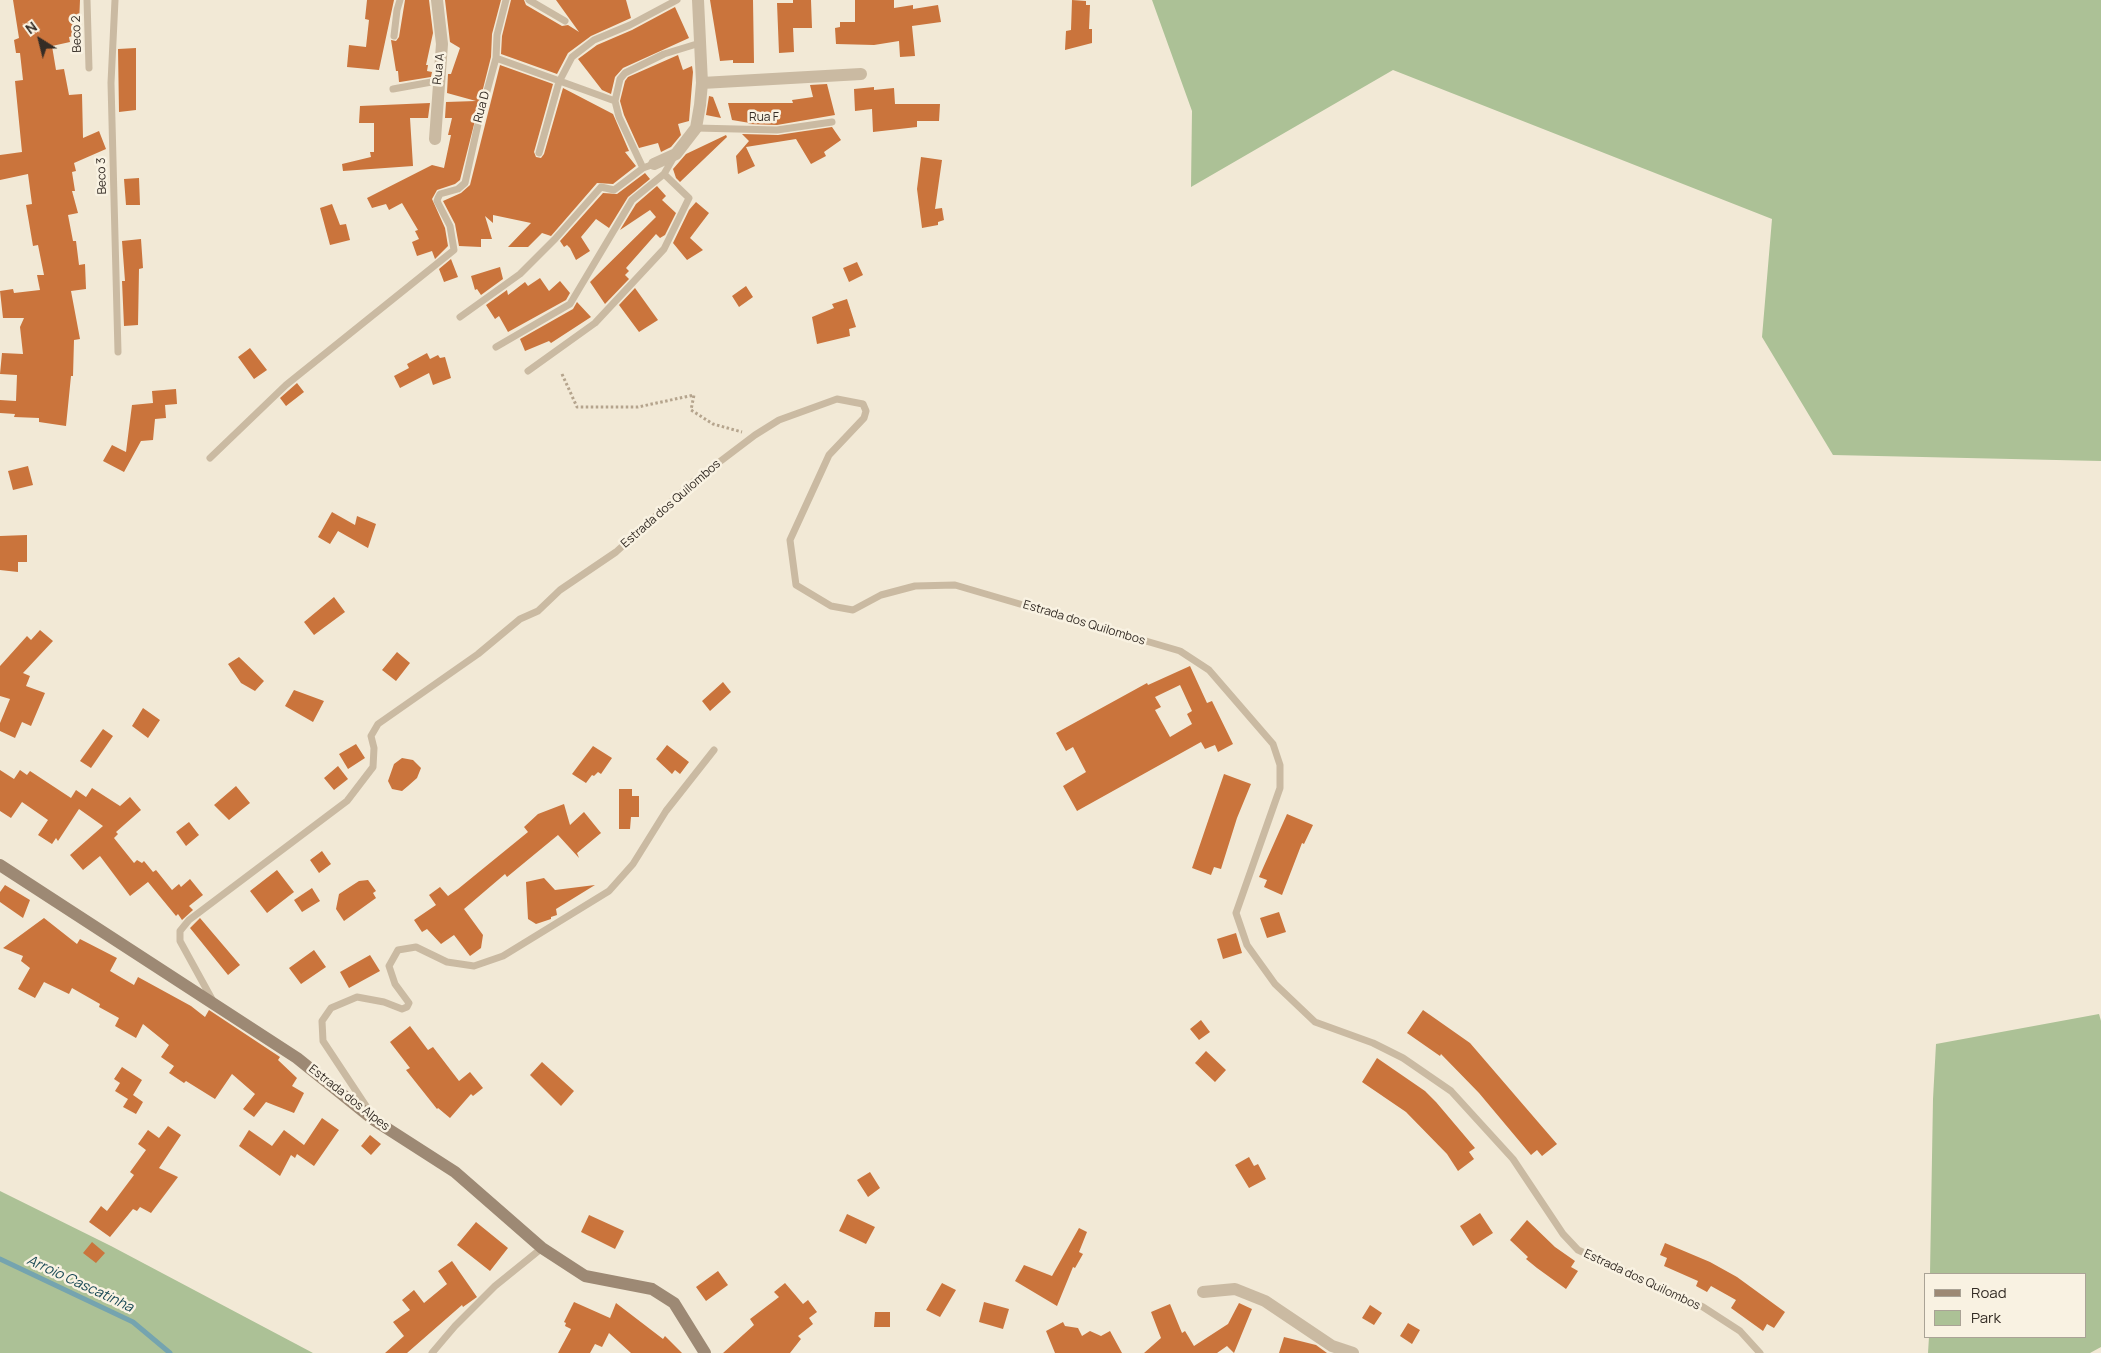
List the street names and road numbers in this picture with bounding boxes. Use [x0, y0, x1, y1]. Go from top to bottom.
street label: Beco 2 [69, 15, 85, 53]
street label: Rua A [430, 53, 448, 85]
street label: Rua D [471, 90, 493, 124]
street label: Rua F [749, 111, 779, 125]
street label: Beco 3 [94, 157, 110, 195]
street label: Estrada dos Quilombos [618, 457, 724, 551]
street label: Estrada dos Quilombos [1021, 598, 1147, 648]
street label: Estrada dos Alpes [306, 1062, 392, 1134]
street label: Estrada dos Quilombos [1581, 1247, 1703, 1313]

